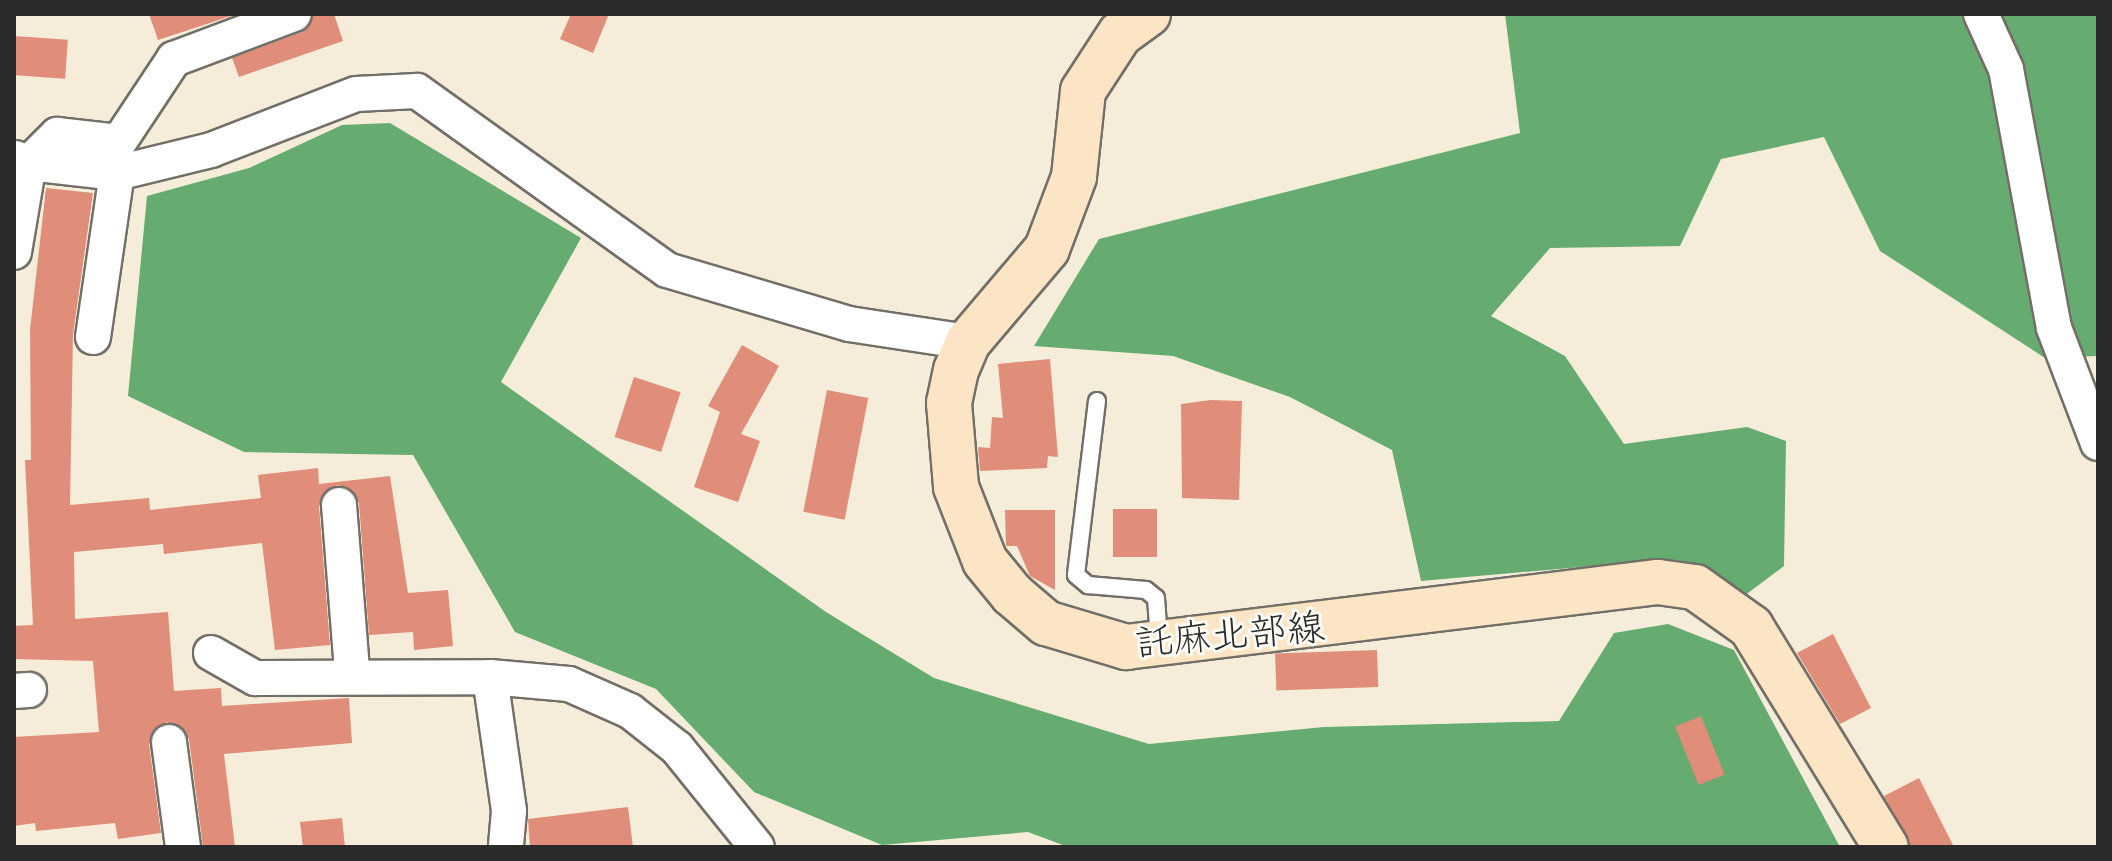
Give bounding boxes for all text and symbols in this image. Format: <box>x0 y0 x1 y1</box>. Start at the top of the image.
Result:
street label: 託麻北部線 <box>1133 604 1327 666</box>

